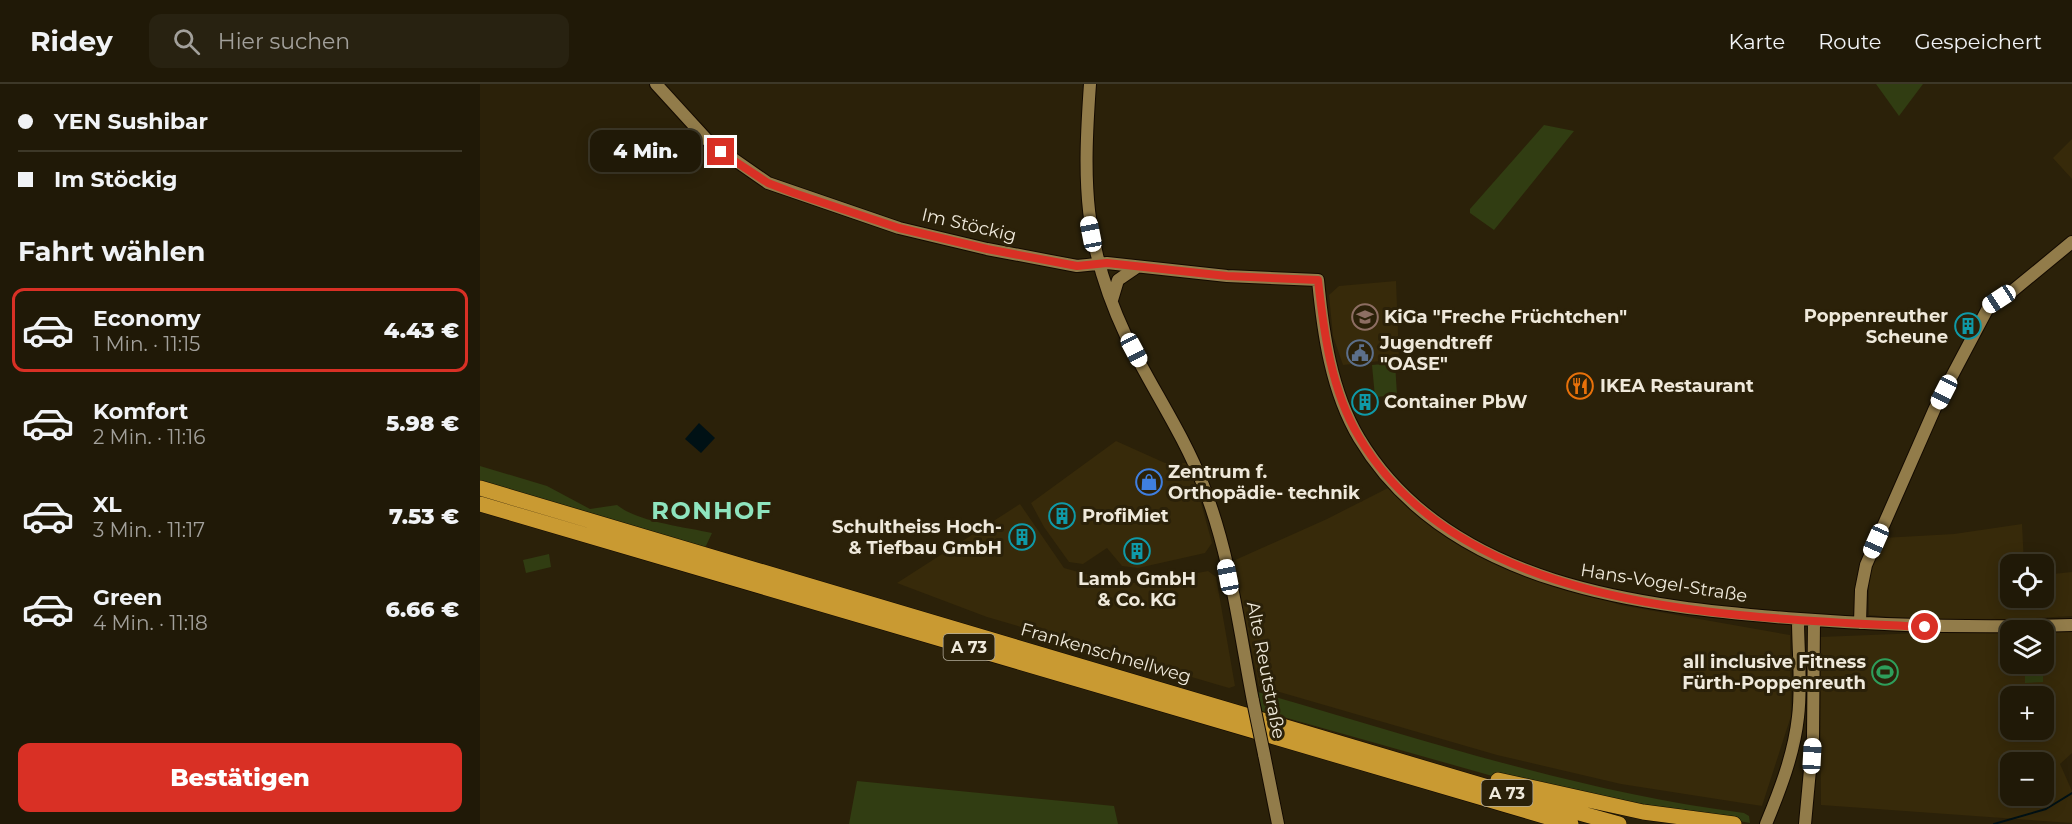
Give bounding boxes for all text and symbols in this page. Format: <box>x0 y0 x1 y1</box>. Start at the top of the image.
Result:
search box <box>149 14 569 68</box>
text: Ridey <box>30 24 113 58</box>
icon: search <box>170 25 203 58</box>
text: Hier suchen <box>218 28 350 55</box>
text: Karte <box>1729 29 1785 54</box>
text: Route <box>1818 29 1881 54</box>
text: Gespeichert <box>1914 29 2042 54</box>
text: YEN Sushibar <box>54 108 208 135</box>
callout: 4 Min. <box>589 131 700 173</box>
route end <box>707 138 734 165</box>
text: 4 Min. <box>613 139 678 163</box>
text: Im Stöckig <box>54 166 178 193</box>
street label: Im Stöckig <box>920 203 1018 247</box>
car <box>1079 215 1103 253</box>
text: Fahrt wählen <box>18 235 205 268</box>
car <box>1979 282 2019 316</box>
school or university icon: KiGa "Freche Früchtchen" <box>1350 302 1380 332</box>
icon: car <box>21 303 75 357</box>
text: Economy <box>93 305 201 332</box>
place label: Poppenreuther Scheune <box>1804 305 1948 348</box>
place label: KiGa "Freche Früchtchen" <box>1384 306 1627 328</box>
building icon: Poppenreuther Scheune <box>1953 311 1983 341</box>
text: 4.43 € <box>384 317 459 344</box>
car <box>1118 330 1150 370</box>
text: 1 Min. · 11:15 <box>93 332 200 356</box>
place label: Jugendtreff "OASE" <box>1379 332 1493 375</box>
public building icon: Jugendtreff "OASE" <box>1345 338 1375 368</box>
restaurant icon: IKEA Restaurant <box>1565 371 1595 401</box>
car <box>1928 372 1960 412</box>
place label: IKEA Restaurant <box>1600 375 1754 397</box>
building icon: Container PbW <box>1350 387 1380 417</box>
place label: Container PbW <box>1384 391 1528 413</box>
icon: car <box>21 396 75 450</box>
text: Komfort <box>93 398 188 425</box>
text: 5.98 € <box>386 410 459 437</box>
text: 2 Min. · 11:16 <box>93 425 205 449</box>
place label: Zentrum f. Orthopädie- technik <box>1168 461 1360 504</box>
shop icon: Zentrum f. Orthopädie- technik <box>1134 467 1164 497</box>
icon: car <box>21 489 75 543</box>
text: XL <box>93 491 122 518</box>
district label: RONHOF <box>651 496 773 525</box>
building icon: ProfiMiet <box>1047 501 1077 531</box>
text: 7.53 € <box>389 503 459 530</box>
place label: ProfiMiet <box>1082 505 1169 527</box>
place label: Schultheiss Hoch- & Tiefbau GmbH <box>832 516 1002 559</box>
text: 3 Min. · 11:17 <box>93 518 205 542</box>
car <box>1860 521 1892 561</box>
building icon: Schultheiss Hoch- & Tiefbau GmbH <box>1007 522 1037 552</box>
building icon: Lamb GmbH & Co. KG <box>1122 536 1152 566</box>
map controls <box>2000 554 2054 806</box>
button: locate <box>2000 554 2054 608</box>
car <box>1216 558 1240 596</box>
street label: Hans-Vogel-Straße <box>1579 559 1749 607</box>
place label: Lamb GmbH & Co. KG <box>1078 568 1196 611</box>
icon: car <box>21 582 75 636</box>
text: Green <box>93 584 162 611</box>
text: 6.66 € <box>386 596 459 623</box>
street label: Alte Reutstraße <box>1242 599 1290 741</box>
text: 4 Min. · 11:18 <box>93 611 208 635</box>
route start <box>1911 613 1938 640</box>
street label: Frankenschnellweg <box>1018 618 1194 688</box>
button: layers <box>2000 620 2054 674</box>
road number: A 73 <box>944 634 994 660</box>
place label: all inclusive Fitness Fürth-Poppenreuth <box>1682 651 1866 694</box>
sports icon: all inclusive Fitness Fürth-Poppenreuth <box>1870 657 1900 687</box>
button: + <box>2000 686 2054 740</box>
car <box>1802 738 1822 774</box>
button: Bestätigen <box>18 743 462 812</box>
button: − <box>2000 752 2054 806</box>
road number: A 73 <box>1482 780 1532 806</box>

